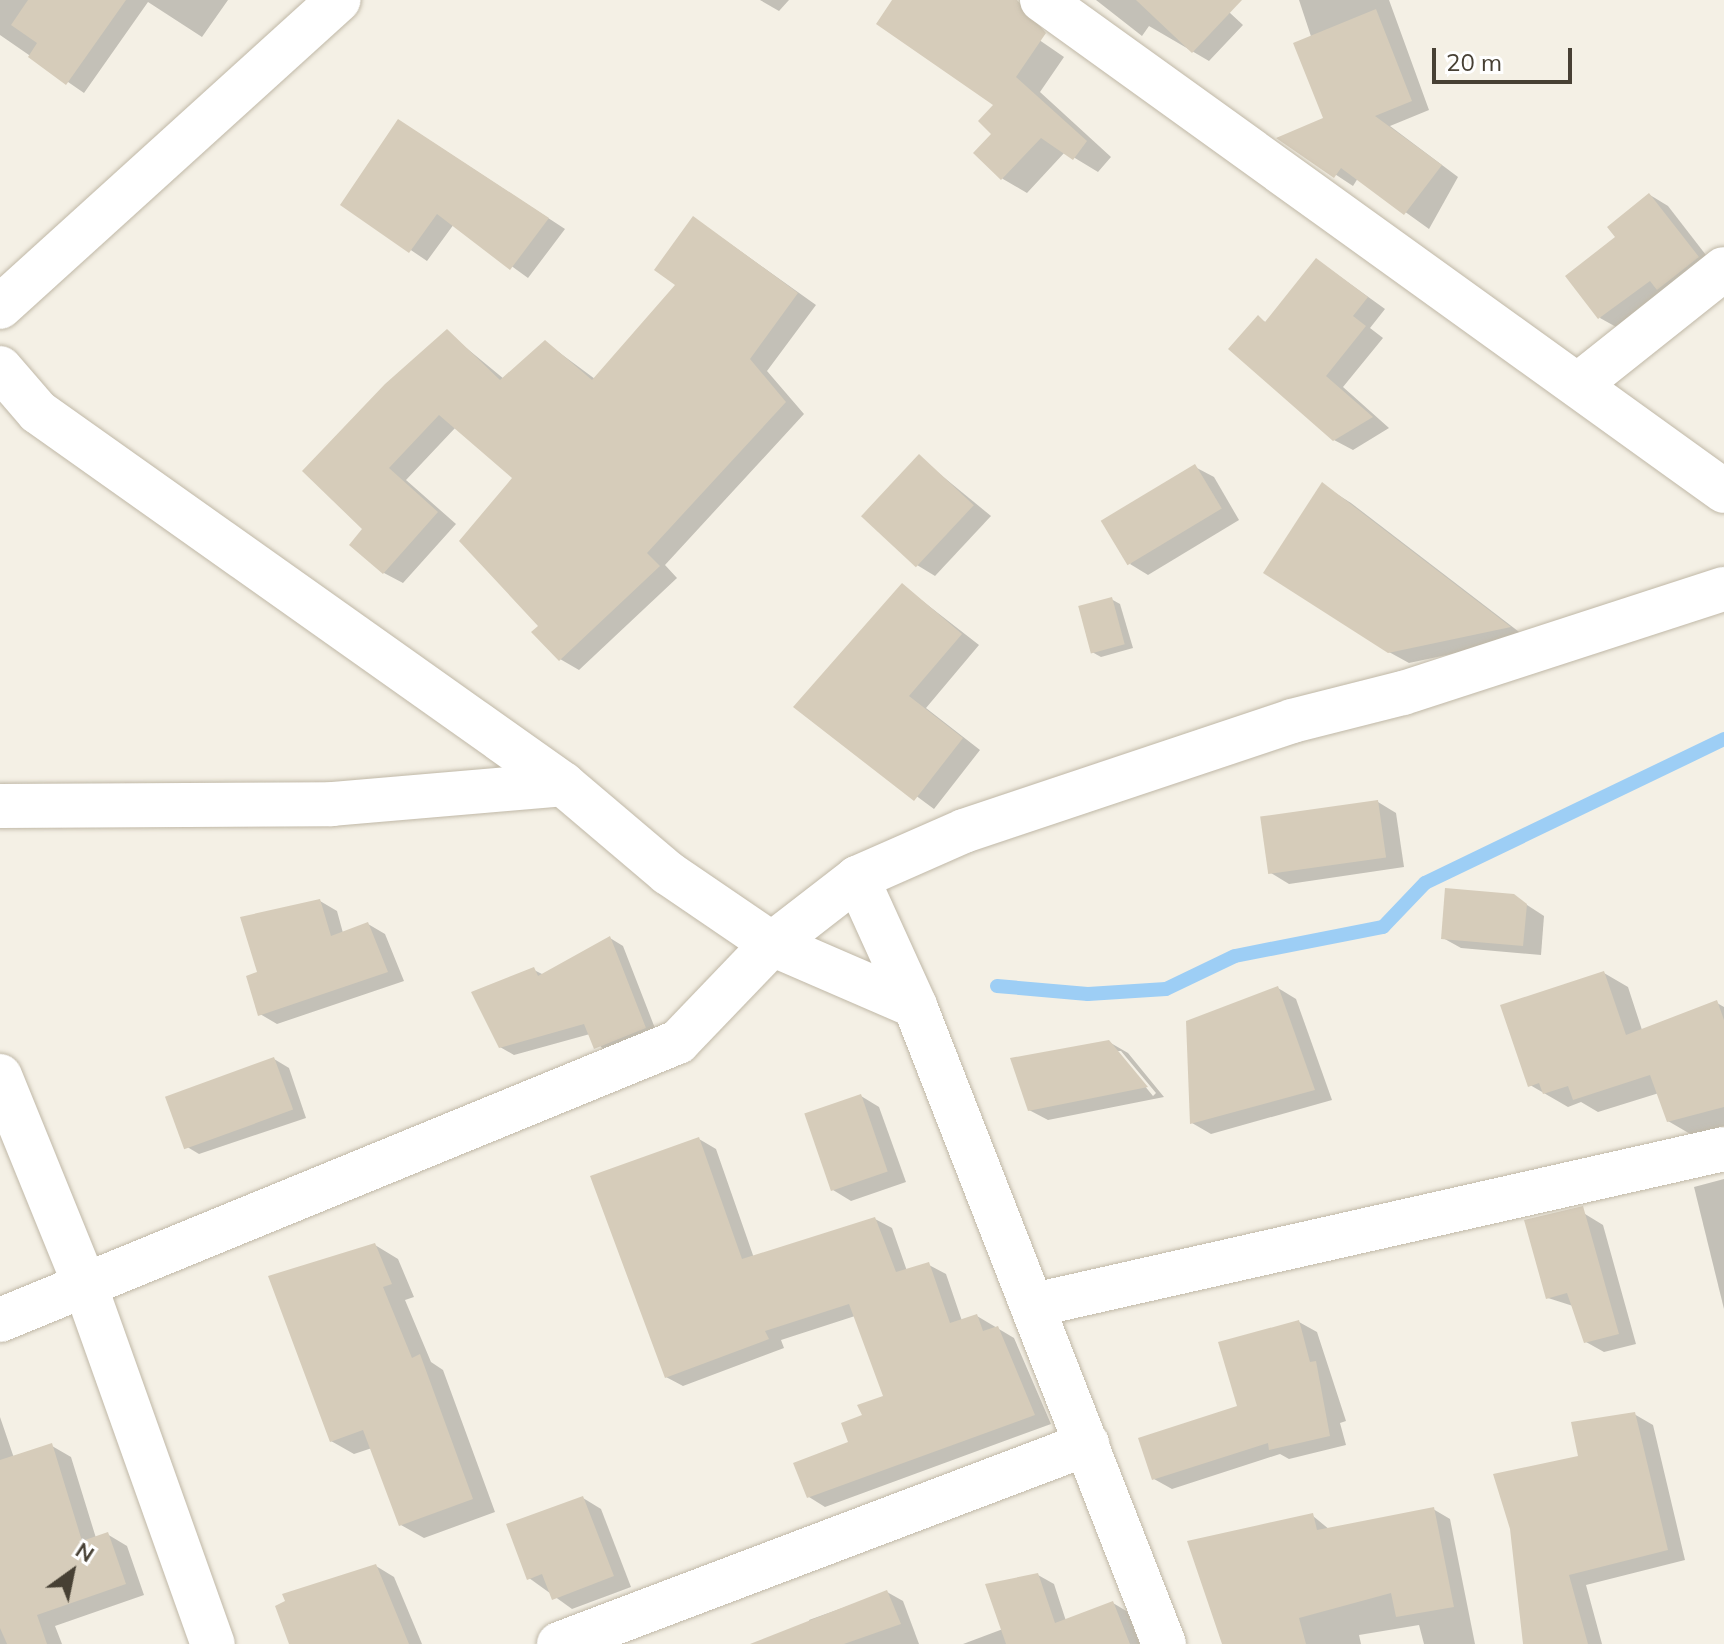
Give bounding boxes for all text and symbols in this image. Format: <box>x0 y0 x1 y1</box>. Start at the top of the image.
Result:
scale bar <box>1436 32 1576 82</box>
text: 20 m <box>1446 47 1502 77</box>
north arrow <box>32 1532 112 1612</box>
text: N <box>70 1536 100 1568</box>

